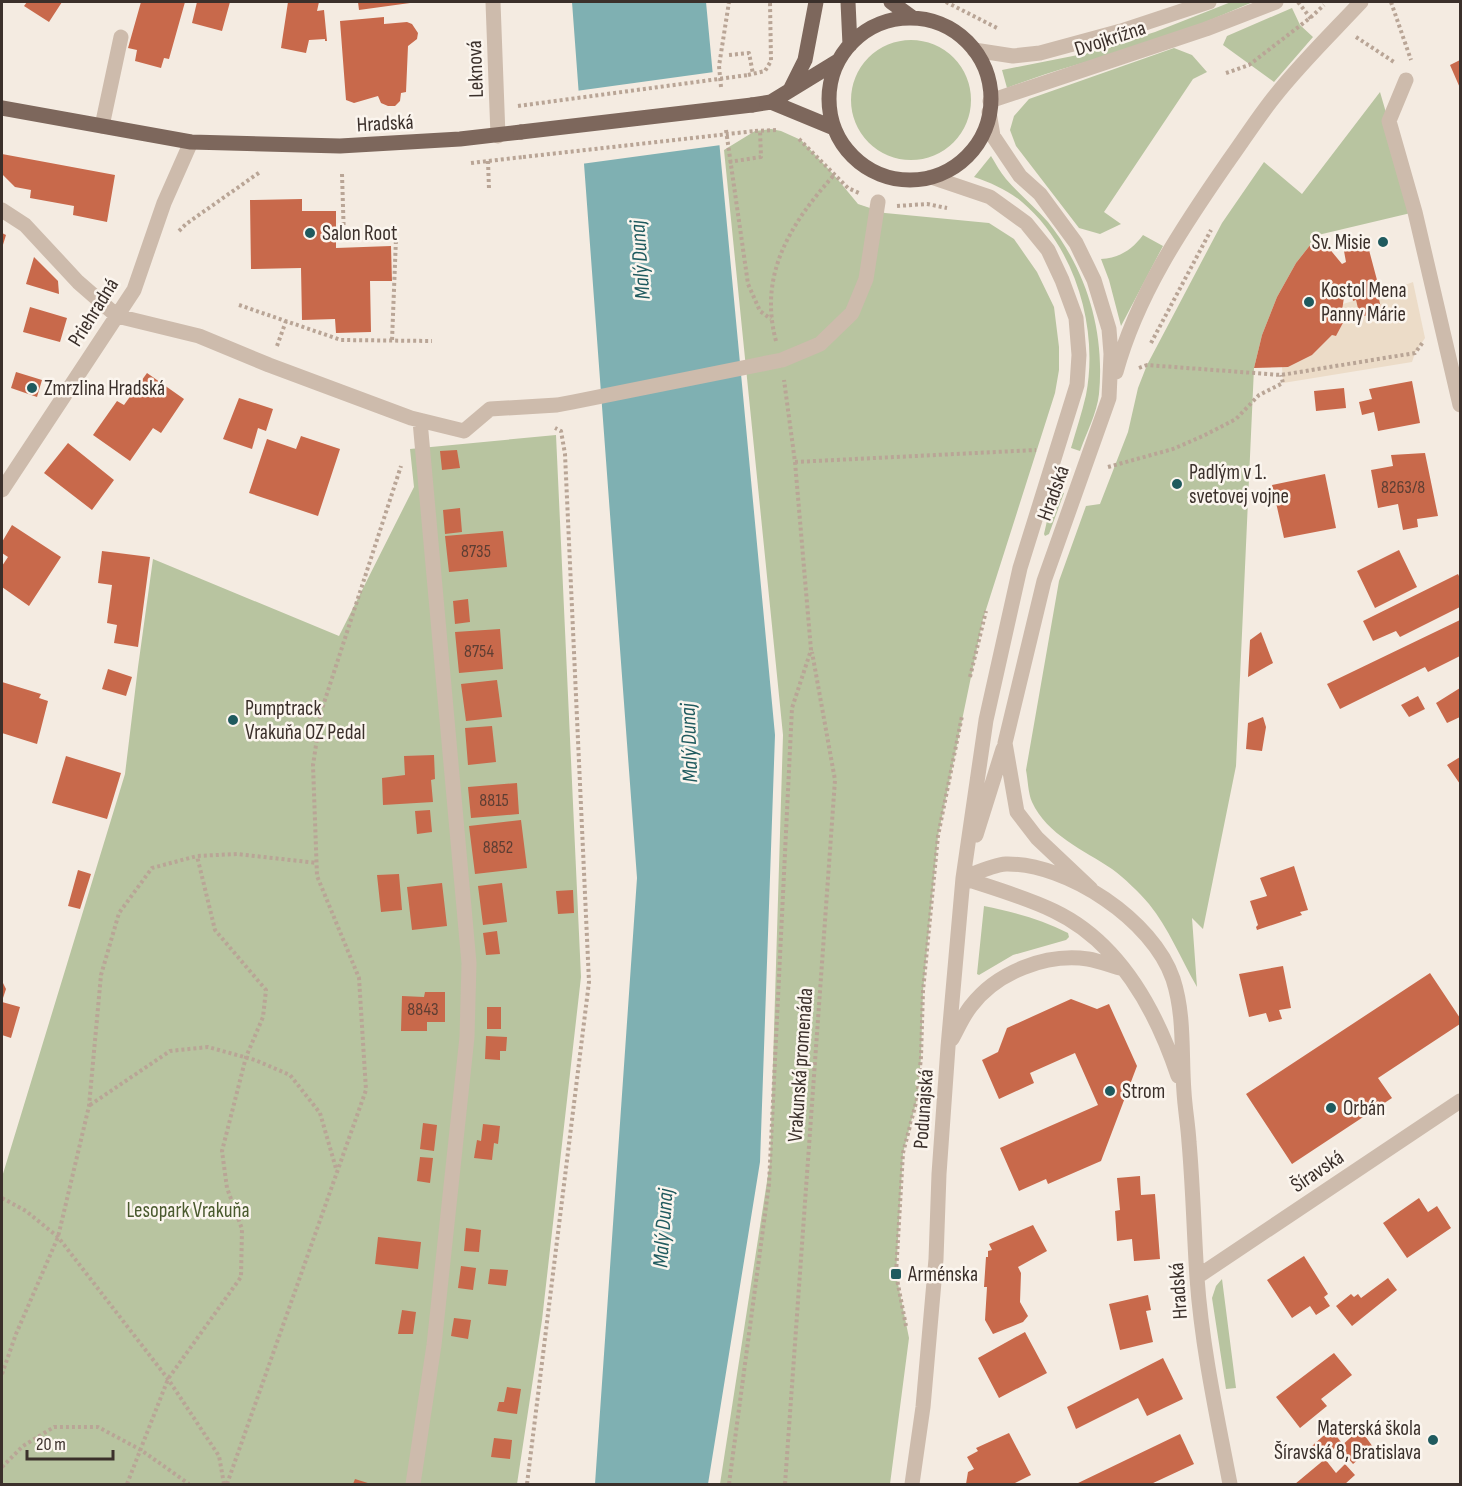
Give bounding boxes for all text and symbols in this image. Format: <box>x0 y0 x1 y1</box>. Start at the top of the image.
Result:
street label: Dvojkrížna <box>1071 15 1149 62</box>
street label: Leknová <box>462 40 489 98</box>
street label: Hradská <box>356 110 414 137</box>
water label: Malý Dunaj <box>624 218 657 300</box>
place label: Salon Root <box>322 221 397 246</box>
marker: Salon Root <box>303 226 317 240</box>
place label: Sv. Misie <box>1312 230 1371 255</box>
marker: Sv. Misie <box>1376 235 1390 249</box>
street label: Priehradná <box>63 273 124 351</box>
place label: Kostol Mena Panny Márie <box>1321 278 1407 327</box>
marker: Kostol Mena Panny Márie <box>1302 295 1316 309</box>
place label: Zmrzlina Hradská <box>44 376 165 401</box>
marker: Zmrzlina Hradská <box>25 381 39 395</box>
place label: Padlým v 1. svetovej vojne <box>1189 460 1289 509</box>
street label: Hradská <box>1032 462 1075 524</box>
marker: Padlým v 1. svetovej vojne <box>1170 477 1184 491</box>
house number: 8263/8 <box>1381 477 1425 498</box>
house number: 8735 <box>461 541 491 562</box>
house number: 8754 <box>464 641 494 662</box>
place label: Pumptrack Vrakuňa OZ Pedal <box>245 696 365 745</box>
water label: Malý Dunaj <box>675 702 704 783</box>
marker: Pumptrack Vrakuňa OZ Pedal <box>226 713 240 727</box>
house number: 8815 <box>479 790 509 811</box>
house number: 8852 <box>483 837 513 858</box>
street label: Vrakunská promenáda <box>783 987 818 1143</box>
house number: 8843 <box>407 999 439 1020</box>
street label: Podunajská <box>908 1068 939 1150</box>
place label: Strom <box>1122 1079 1165 1104</box>
marker: Strom <box>1103 1084 1117 1098</box>
place label: Orbán <box>1343 1096 1385 1121</box>
marker: Orbán <box>1324 1101 1338 1115</box>
street label: Šíravská <box>1286 1145 1348 1198</box>
water label: Malý Dunaj <box>647 1187 680 1268</box>
park label: Lesopark Vrakuňa <box>126 1198 250 1223</box>
place label: Arménska <box>907 1262 978 1287</box>
street label: Hradská <box>1164 1262 1193 1320</box>
marker: Arménska <box>889 1267 903 1281</box>
place label: Materská škola Šíravská 8, Bratislava <box>1274 1416 1421 1465</box>
scale bar <box>27 1423 112 1461</box>
marker: Materská škola Šíravská 8, Bratislava <box>1426 1433 1440 1447</box>
text: 20 m <box>36 1434 66 1455</box>

